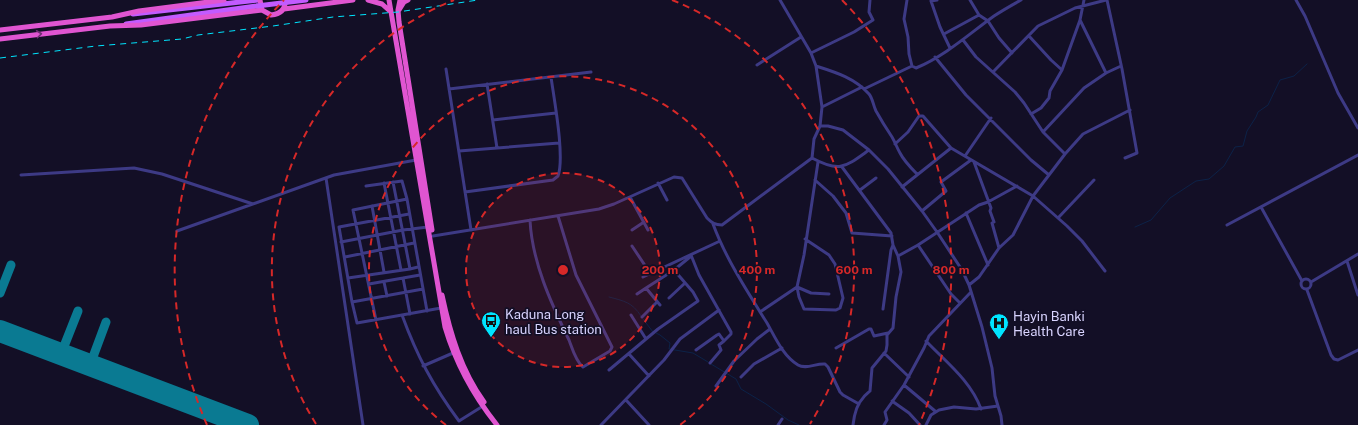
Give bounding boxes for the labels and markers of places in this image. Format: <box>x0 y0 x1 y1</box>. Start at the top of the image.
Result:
centre of rings <box>556 263 570 277</box>
place label: Kaduna Long haul Bus station <box>505 307 602 337</box>
place label: Hayin Banki Health Care <box>1013 309 1085 339</box>
bus stop icon: Kaduna Long haul Bus station <box>480 310 502 338</box>
hospital icon: Hayin Banki Health Care <box>988 312 1010 340</box>

